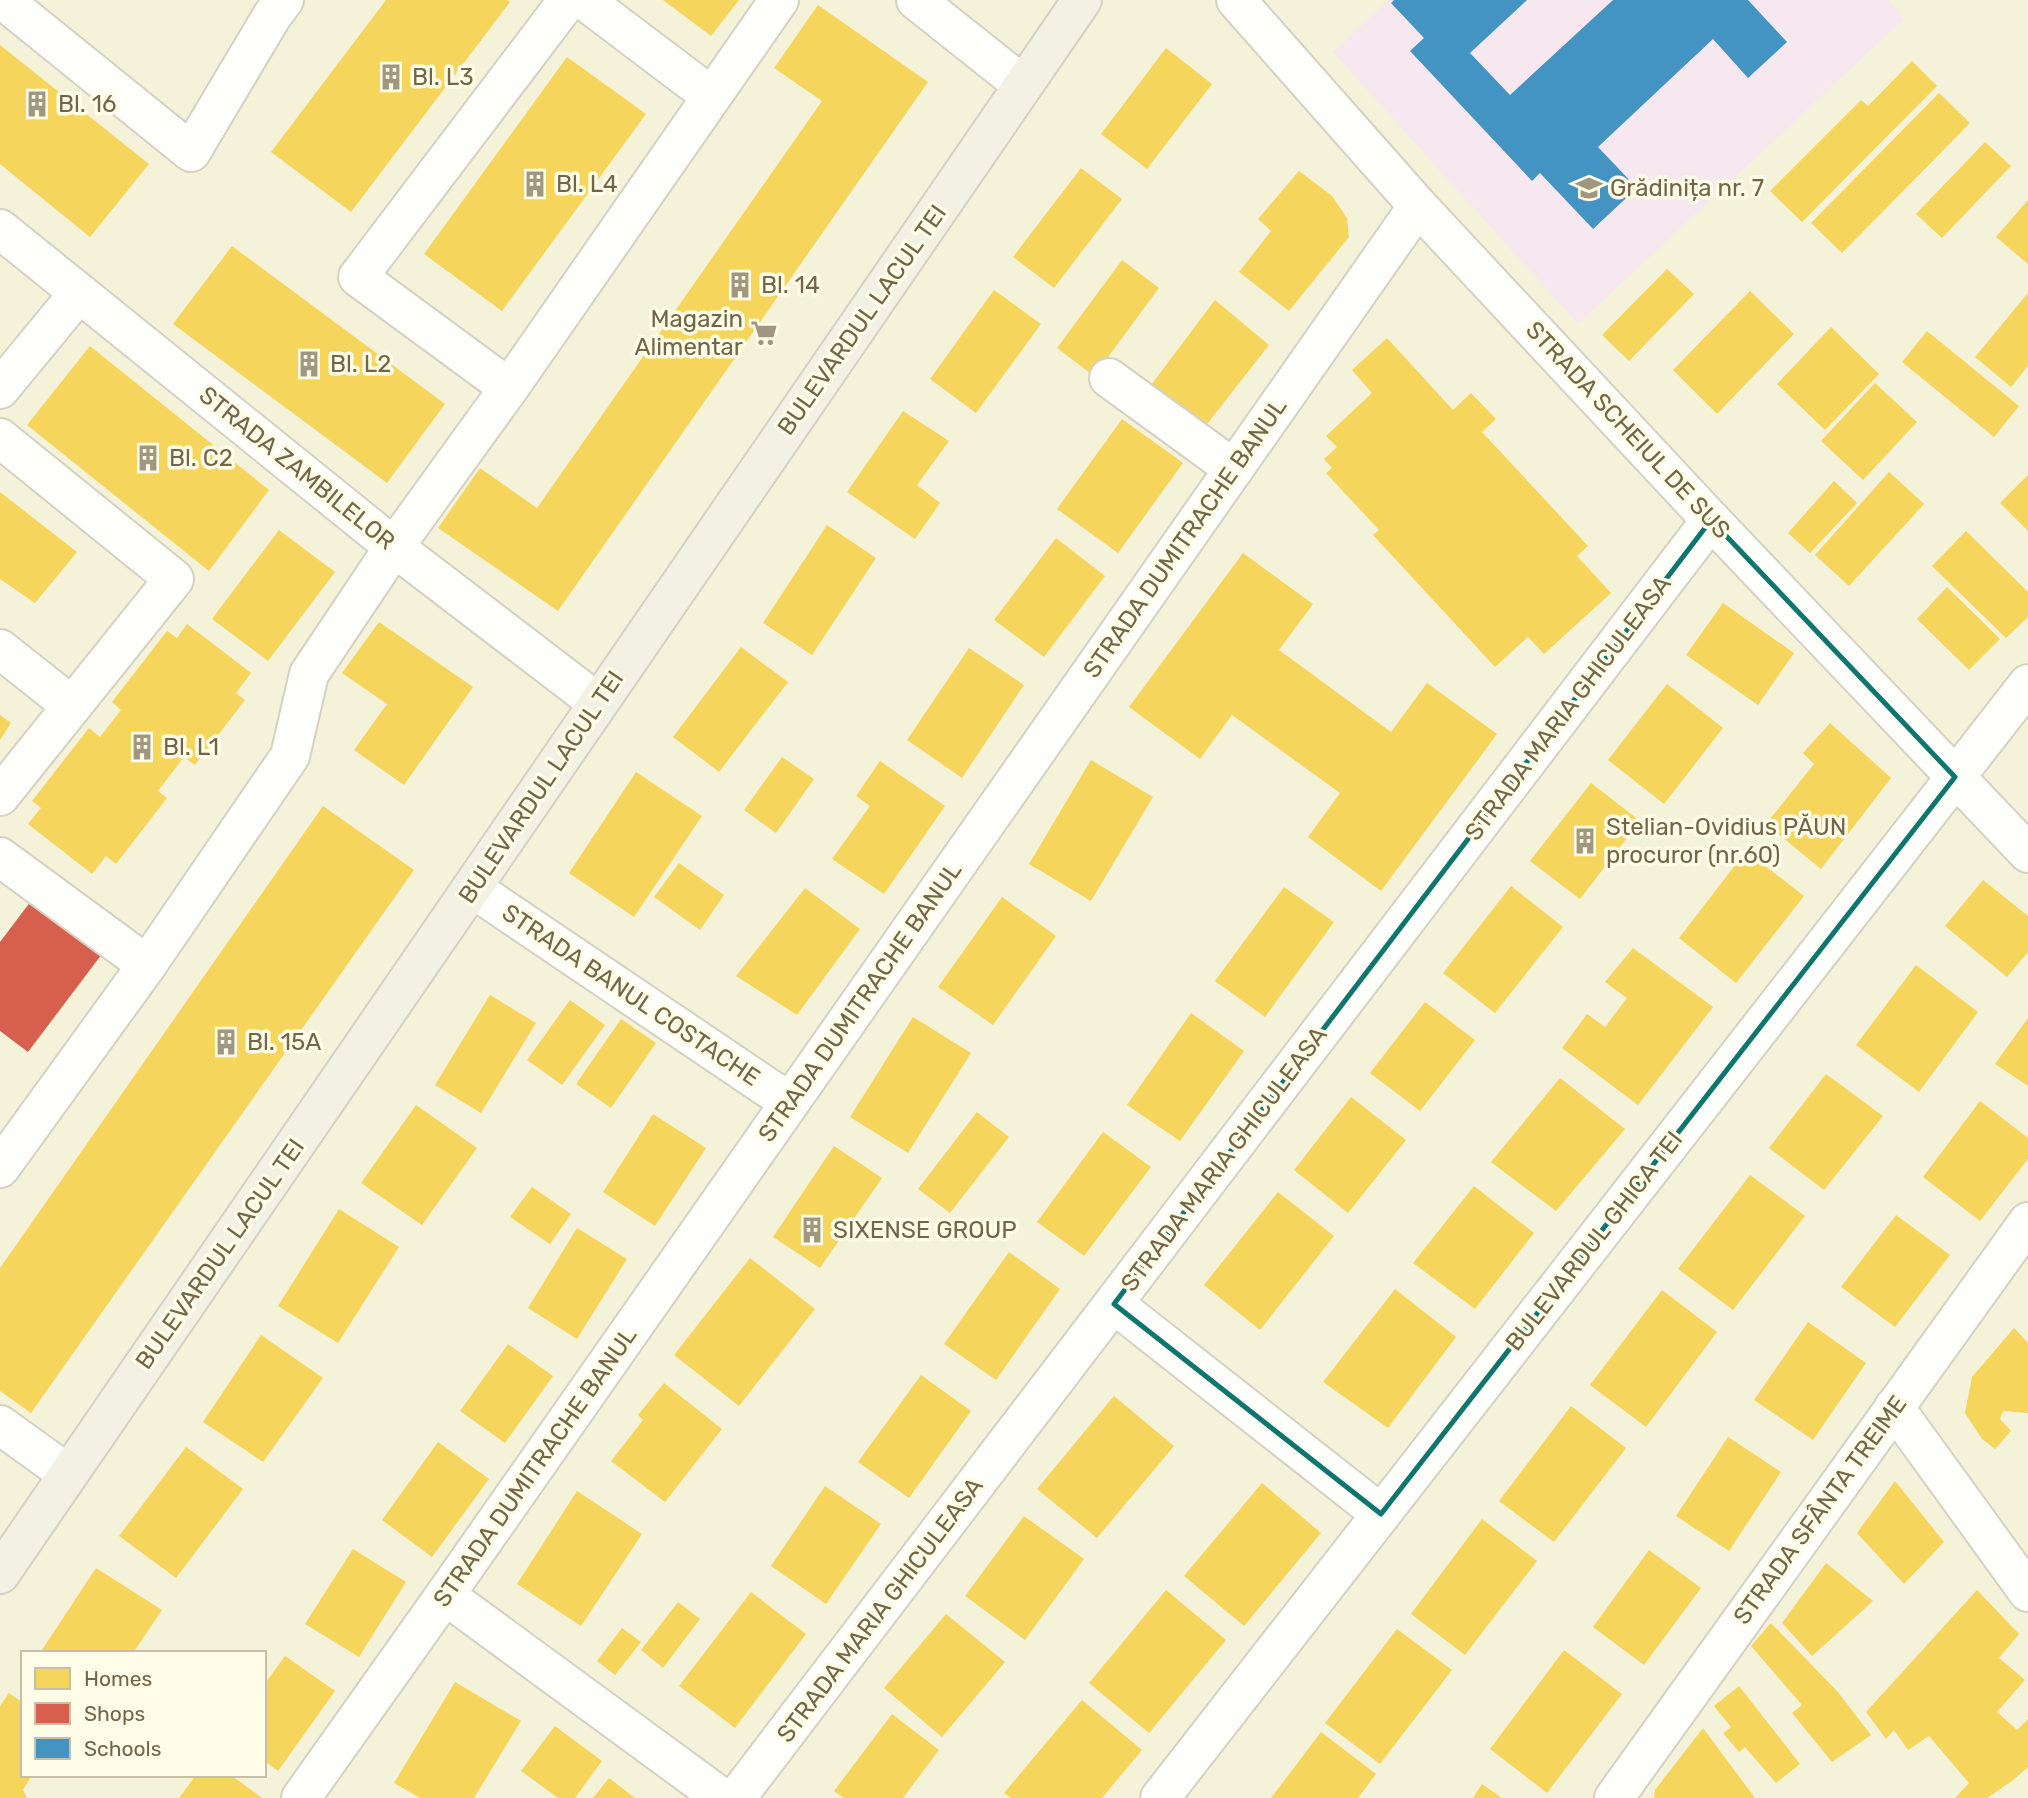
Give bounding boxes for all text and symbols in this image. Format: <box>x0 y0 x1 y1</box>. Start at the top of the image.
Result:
building icon: Bl. L3 <box>376 62 406 92</box>
place label: Bl. L3 <box>412 63 474 91</box>
building icon: Bl. 16 <box>22 89 52 119</box>
place label: Bl. 16 <box>58 90 117 118</box>
building icon: Bl. L4 <box>520 169 550 199</box>
place label: Bl. L4 <box>556 170 618 198</box>
school or university icon: Grădinița nr. 7 <box>1574 173 1604 203</box>
place label: Grădinița nr. 7 <box>1610 174 1764 202</box>
street label: BULEVARDUL LACUL TEI <box>772 200 952 440</box>
building icon: Bl. 14 <box>725 270 755 300</box>
place label: Bl. 14 <box>761 271 820 299</box>
place label: Magazin Alimentar <box>634 305 743 361</box>
street label: STRADA SCHEIUL DE SUS <box>1520 316 1736 544</box>
supermarket icon: Magazin Alimentar <box>749 318 779 348</box>
building icon: Bl. L2 <box>294 349 324 379</box>
place label: Bl. L2 <box>330 350 391 378</box>
street label: STRADA ZAMBILELOR <box>194 381 400 555</box>
street label: STRADA DUMITRACHE BANUL <box>1078 392 1293 683</box>
building icon: Bl. C2 <box>133 443 163 473</box>
place label: Bl. C2 <box>169 444 233 472</box>
street label: STRADA MARIA GHICULEASA <box>1459 570 1677 846</box>
street label: BULEVARDUL LACUL TEI <box>453 665 629 909</box>
building icon: Bl. L1 <box>127 732 157 762</box>
place label: Bl. L1 <box>163 733 219 761</box>
place label: Stelian-Ovidius PĂUN procuror (nr.60) <box>1606 813 1847 869</box>
building icon: Stelian-Ovidius PĂUN procuror (nr.60) <box>1570 826 1600 856</box>
street label: STRADA DUMITRACHE BANUL <box>753 856 968 1147</box>
street label: STRADA BANUL COSTACHE <box>497 898 765 1092</box>
street label: STRADA MARIA GHICULEASA <box>1115 1021 1333 1297</box>
building icon: Bl. 15A <box>211 1027 241 1057</box>
place label: Bl. 15A <box>247 1028 321 1056</box>
street label: BULEVARDUL GHICA TEI <box>1500 1126 1688 1356</box>
street label: BULEVARDUL LACUL TEI <box>130 1134 310 1374</box>
building icon: SIXENSE GROUP <box>797 1215 827 1245</box>
place label: SIXENSE GROUP <box>833 1216 1017 1244</box>
street label: STRADA DUMITRACHE BANUL <box>428 1321 643 1612</box>
street label: STRADA SFÂNTA TREIME <box>1728 1390 1912 1630</box>
street label: STRADA MARIA GHICULEASA <box>771 1472 989 1748</box>
legend <box>21 1651 266 1777</box>
text: Homes <box>84 1666 152 1691</box>
text: Shops <box>84 1701 145 1726</box>
text: Schools <box>84 1736 161 1761</box>

